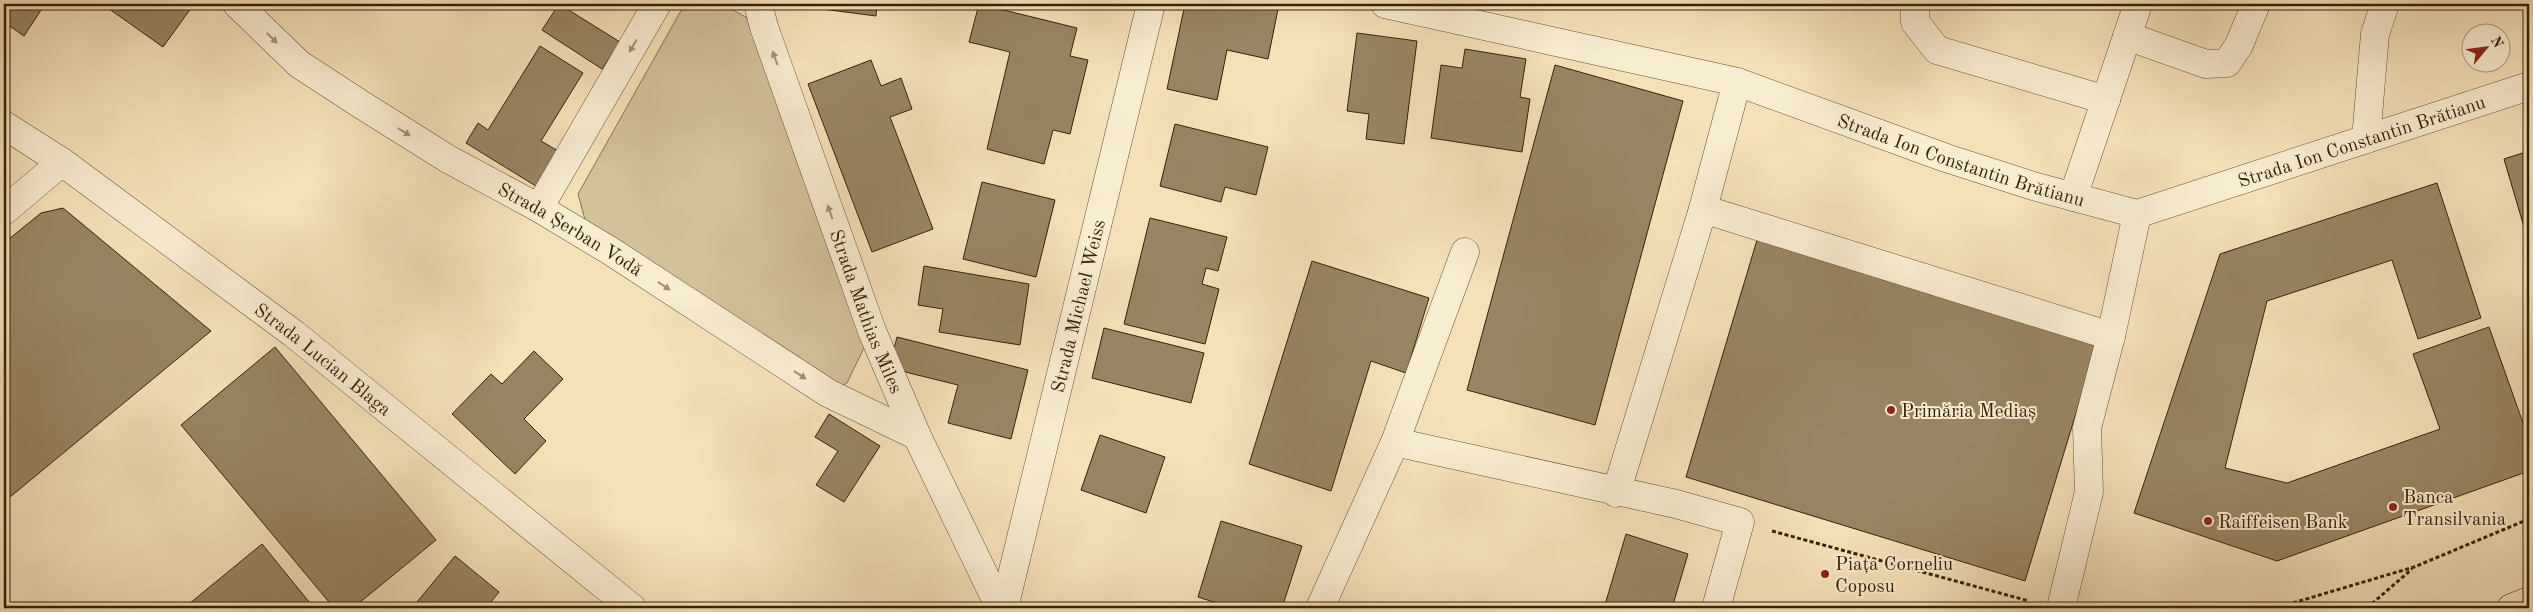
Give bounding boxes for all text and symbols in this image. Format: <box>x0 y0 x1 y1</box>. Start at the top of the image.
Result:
north arrow <box>2460 22 2510 72</box>
one-way arrow <box>266 32 278 44</box>
text: N <box>2488 34 2505 51</box>
one-way arrow <box>628 39 637 53</box>
one-way arrow <box>771 51 778 66</box>
street label: Strada Ion Constantin Brătianu <box>2236 94 2488 192</box>
street label: Strada Ion Constantin Brătianu <box>1834 112 2086 211</box>
one-way arrow <box>398 127 411 136</box>
street label: Strada Șerban Vodă <box>494 181 646 281</box>
one-way arrow <box>826 204 833 219</box>
street label: Strada Michael Weiss <box>1050 218 1110 395</box>
street label: Strada Mathias Miles <box>825 228 905 397</box>
one-way arrow <box>658 281 671 291</box>
street label: Strada Lucian Blaga <box>250 301 394 421</box>
one-way arrow <box>793 370 807 380</box>
place label: Primăria Mediaș <box>1901 403 2036 422</box>
marker: Primăria Mediaș <box>1885 404 1897 416</box>
place label: Banca Transilvania <box>2403 489 2507 530</box>
marker: Banca Transilvania <box>2387 501 2399 513</box>
place label: Raiffeisen Bank <box>2218 514 2348 533</box>
marker: Raiffeisen Bank <box>2202 515 2214 527</box>
place label: Piața Corneliu Coposu <box>1835 556 1953 597</box>
marker: Piața Corneliu Coposu <box>1819 568 1831 580</box>

